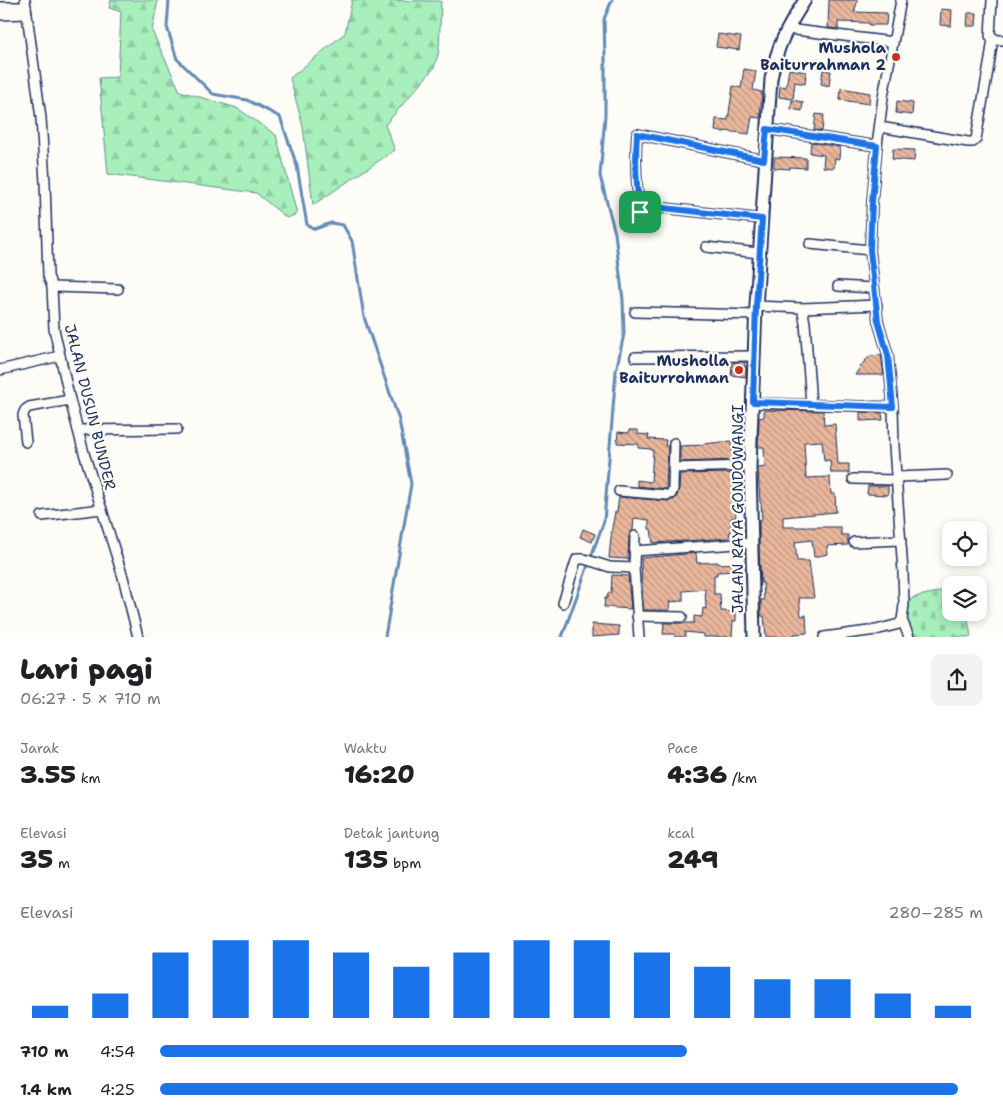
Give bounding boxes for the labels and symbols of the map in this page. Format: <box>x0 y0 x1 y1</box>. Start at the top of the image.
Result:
place label: Mushola Baiturrahman 2 <box>760 38 887 75</box>
marker: Mushola Baiturrahman 2 <box>890 51 902 63</box>
pin <box>619 191 661 233</box>
street label: JALAN DUSUN BUNDER <box>60 322 120 492</box>
place label: Musholla Baiturrohman <box>619 351 730 388</box>
marker: Musholla Baiturrohman <box>733 364 745 376</box>
street label: JALAN RAYA GONDOWANGI <box>728 404 748 614</box>

